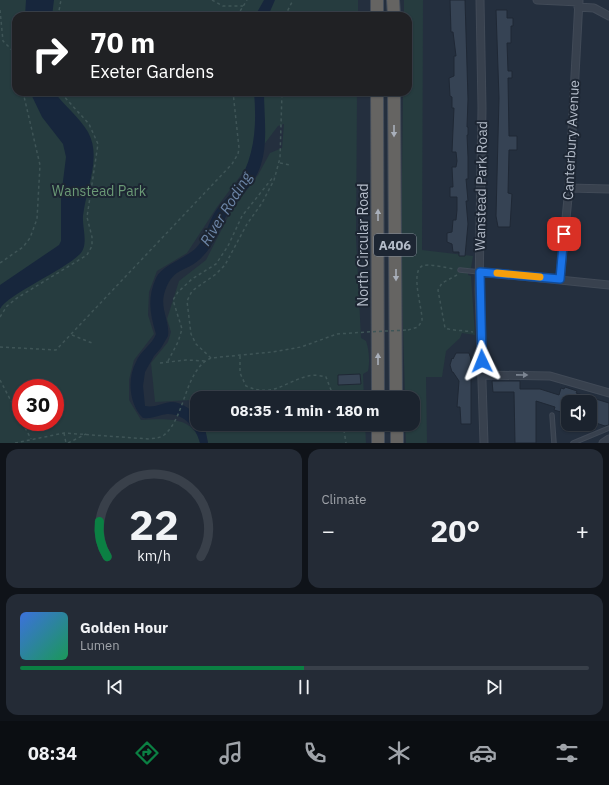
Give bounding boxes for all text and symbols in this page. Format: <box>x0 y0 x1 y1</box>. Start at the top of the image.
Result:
text: 70 m <box>90 24 155 61</box>
icon: right <box>24 28 76 80</box>
text: Exeter Gardens <box>90 60 214 83</box>
street label: Canterbury Avenue <box>559 79 583 200</box>
street label: Wanstead Park Road <box>471 121 491 251</box>
one-way arrow <box>391 125 397 138</box>
water label: River Roding <box>195 167 256 249</box>
park label: Wanstead Park <box>52 182 147 200</box>
street label: North Circular Road <box>354 183 372 307</box>
one-way arrow <box>375 208 381 221</box>
pin <box>547 217 581 251</box>
icon: arrive <box>553 223 575 245</box>
road number: A406 <box>374 234 416 256</box>
one-way arrow <box>392 269 399 281</box>
position arrow <box>461 340 503 382</box>
one-way arrow <box>375 352 381 365</box>
one-way arrow <box>516 372 528 379</box>
speed limit sign: 30 <box>12 379 64 431</box>
map controls <box>561 395 597 431</box>
button: sound <box>561 395 597 431</box>
text: 08:35 · 1 min · 180 m <box>231 401 379 420</box>
text: Climate <box>322 491 366 508</box>
text: 22 <box>129 496 179 550</box>
text: 20° <box>430 511 480 550</box>
text: − <box>322 516 335 545</box>
text: + <box>576 516 589 545</box>
text: km/h <box>137 545 171 564</box>
text: Golden Hour <box>80 618 168 637</box>
text: Lumen <box>80 637 120 654</box>
icon: previous <box>104 676 126 698</box>
icon: pause <box>293 676 315 698</box>
icon: next <box>483 676 505 698</box>
icon: directions <box>133 739 161 767</box>
icon: music <box>217 739 245 767</box>
icon: phone <box>301 739 329 767</box>
icon: climate <box>385 739 413 767</box>
icon: car <box>469 739 497 767</box>
icon: filters <box>553 739 581 767</box>
text: 08:34 <box>28 742 77 765</box>

